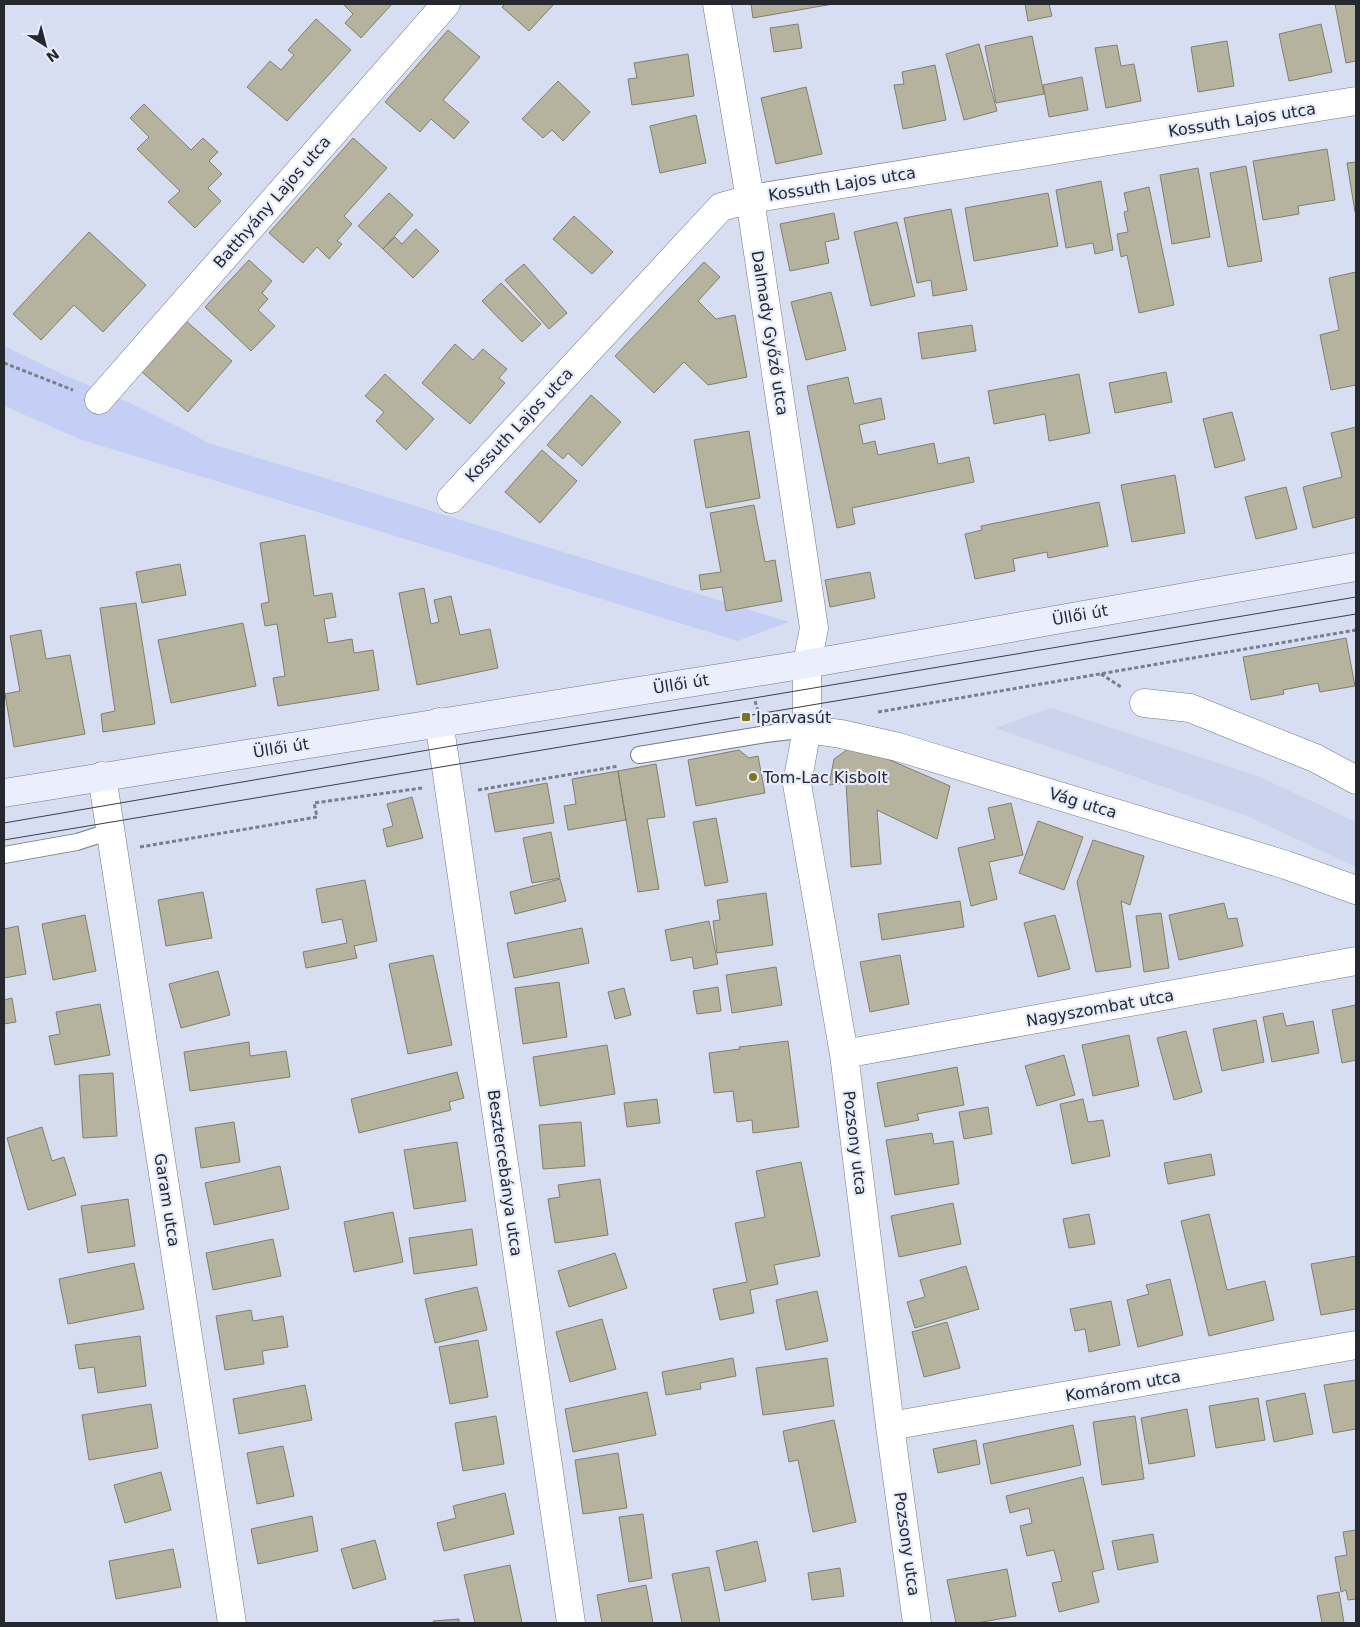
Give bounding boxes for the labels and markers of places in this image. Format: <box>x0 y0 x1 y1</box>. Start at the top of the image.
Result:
place label: Iparvasút <box>756 708 831 727</box>
marker: Iparvasút <box>740 711 752 723</box>
place label: Tom-Lac Kisbolt <box>762 768 888 787</box>
marker: Tom-Lac Kisbolt <box>747 771 759 783</box>

